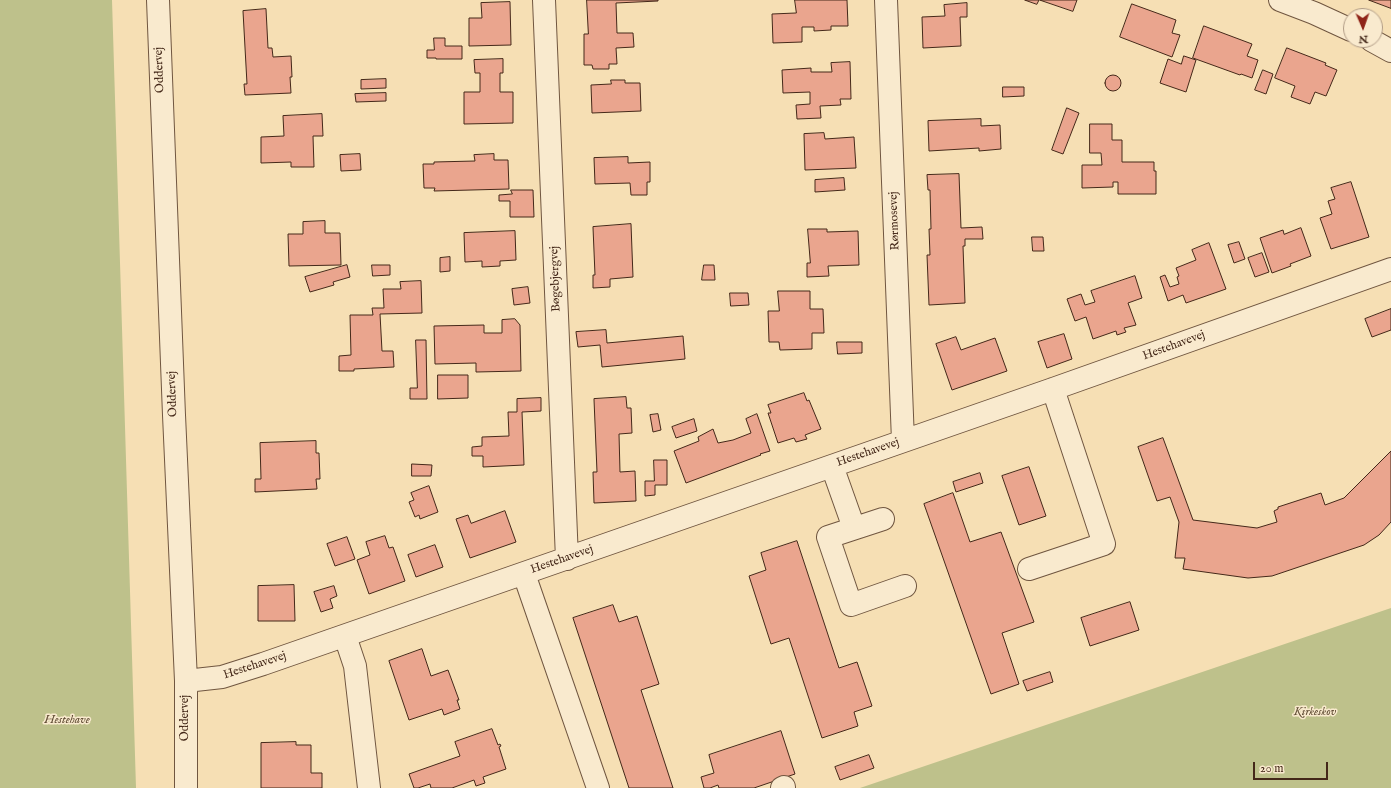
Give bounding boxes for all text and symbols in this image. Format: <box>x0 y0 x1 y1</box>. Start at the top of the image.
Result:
north arrow <box>1343 8 1383 48</box>
text: N <box>1358 32 1368 46</box>
street label: Oddervej <box>152 47 168 93</box>
street label: Rørmosevej <box>887 191 903 251</box>
street label: Bøgebjergvej <box>548 246 564 312</box>
street label: Hestehavevej <box>1141 328 1207 364</box>
street label: Oddervej <box>165 371 181 417</box>
street label: Hestehavevej <box>835 436 901 470</box>
street label: Hestehavevej <box>529 543 595 577</box>
street label: Hestehavevej <box>222 649 288 683</box>
street label: Oddervej <box>179 695 193 741</box>
park label: Kirkeskov <box>1294 706 1336 720</box>
park label: Hestehave <box>44 714 90 728</box>
scale bar <box>1255 754 1330 780</box>
text: 20 m <box>1260 761 1283 776</box>

